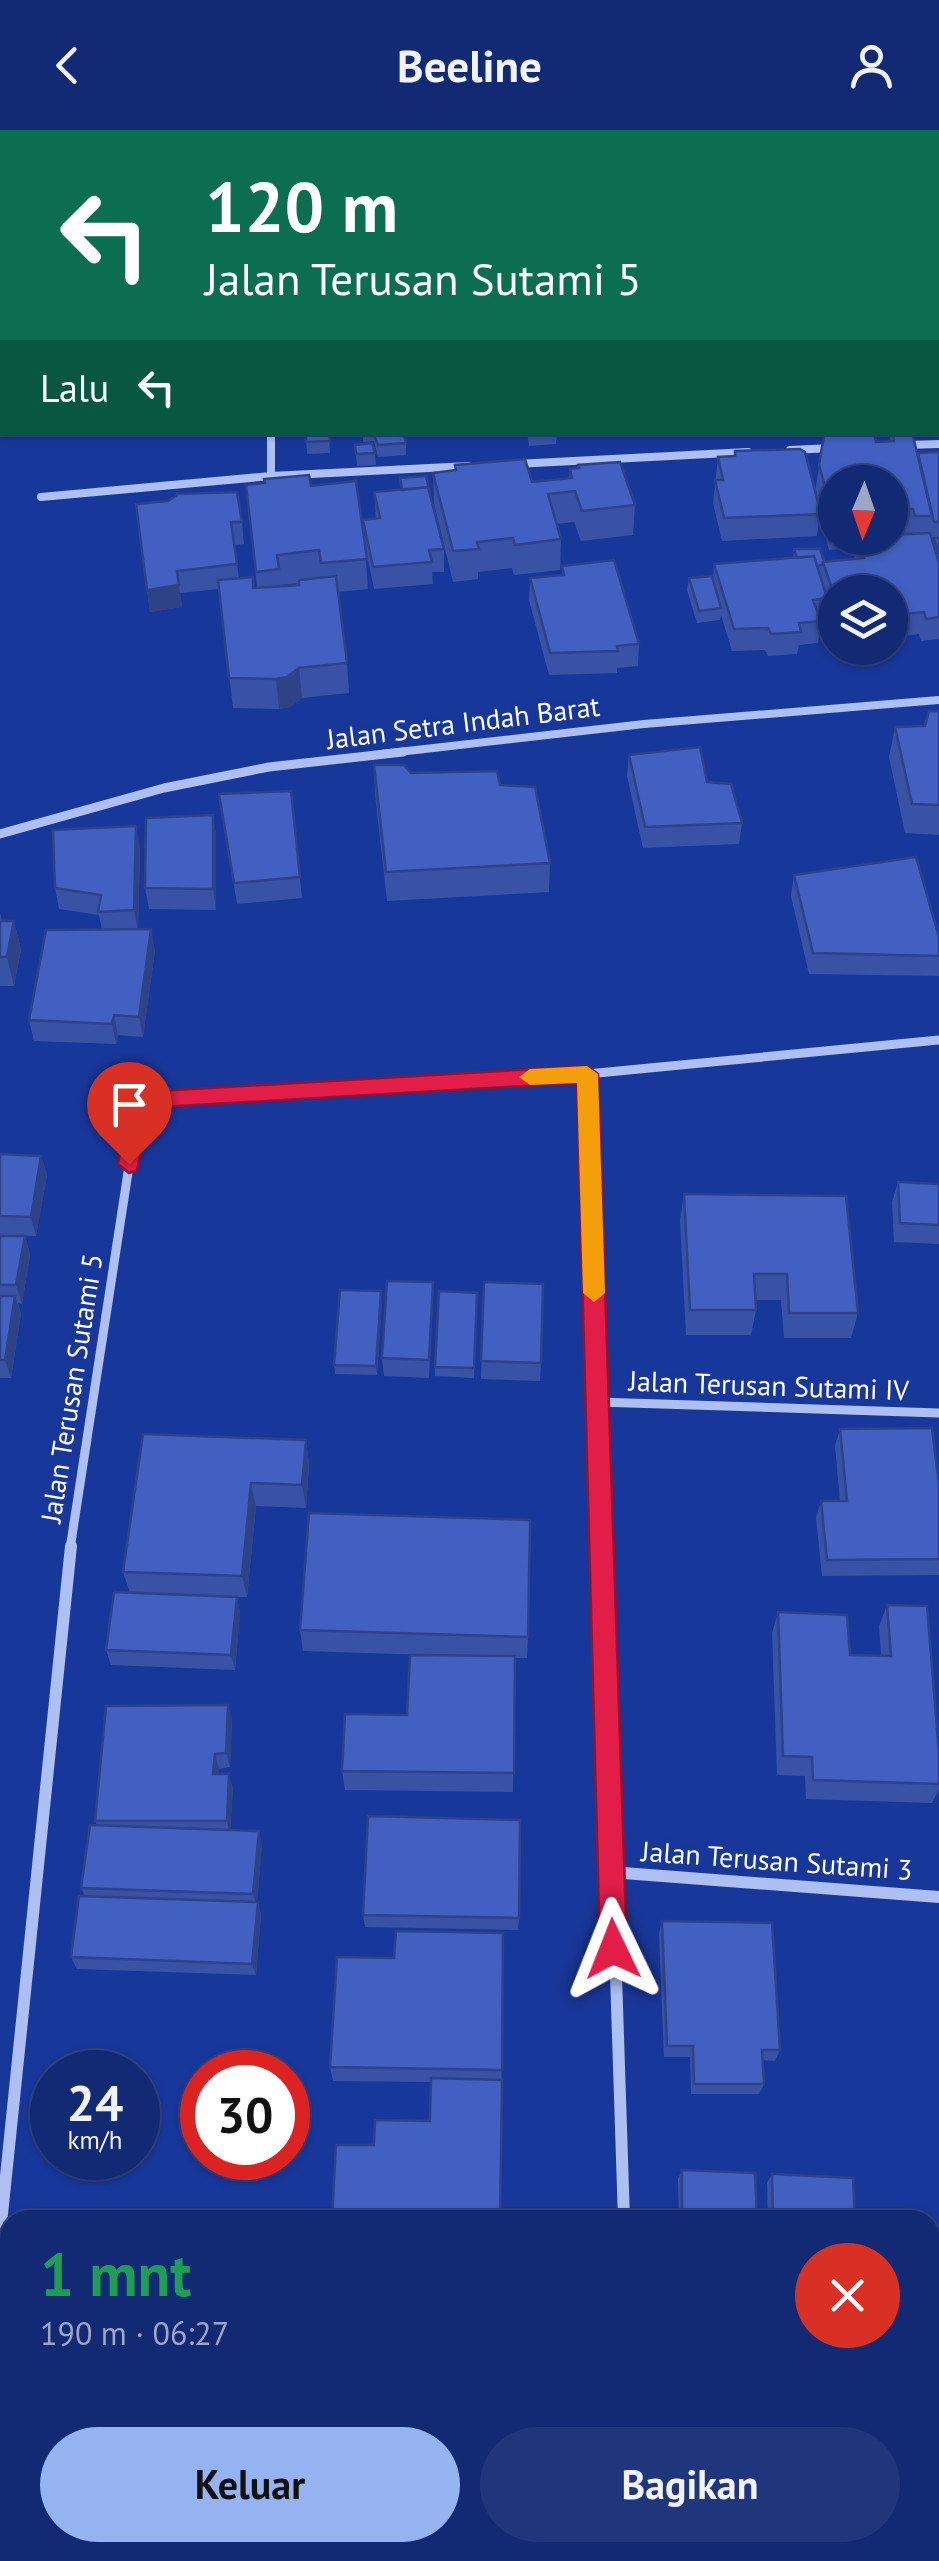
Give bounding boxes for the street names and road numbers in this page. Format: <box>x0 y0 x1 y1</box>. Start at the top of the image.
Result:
street label: Jalan Setra Indah Barat <box>323 687 602 757</box>
street label: Jalan Terusan Sutami 5 <box>31 1251 111 1526</box>
street label: Jalan Terusan Sutami IV <box>627 1362 910 1408</box>
street label: Jalan Terusan Sutami 3 <box>639 1832 914 1888</box>

